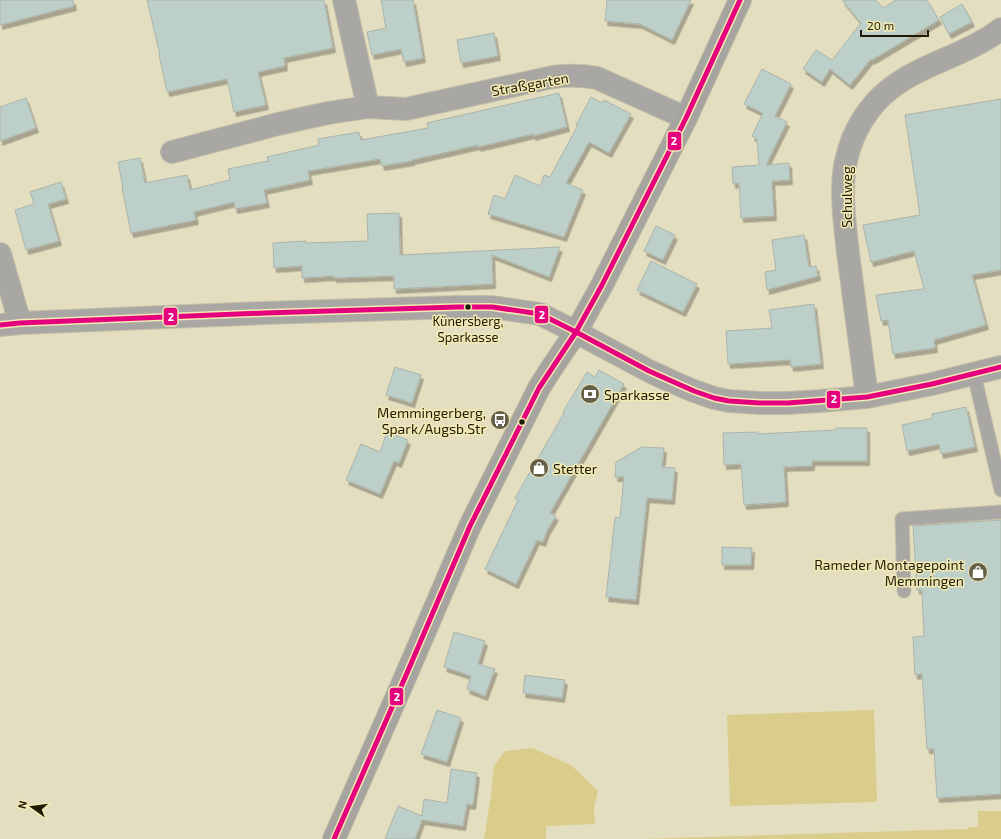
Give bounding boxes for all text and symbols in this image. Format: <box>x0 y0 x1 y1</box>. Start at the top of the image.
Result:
scale bar <box>861 12 928 38</box>
text: 20 m <box>867 18 894 32</box>
street label: Straßgarten <box>490 69 570 99</box>
line badge: 2 <box>667 131 682 151</box>
text: 2 <box>671 134 677 147</box>
street label: Schulweg <box>838 166 855 228</box>
marker: Künersberg, Sparkasse <box>463 302 473 312</box>
line badge: 2 <box>534 305 549 324</box>
line badge: 2 <box>163 307 178 326</box>
text: 2 <box>539 308 545 321</box>
text: 2 <box>168 310 174 323</box>
place label: Künersberg, Sparkasse <box>432 313 504 345</box>
bank icon: Sparkasse <box>579 383 601 405</box>
place label: Sparkasse <box>604 386 670 403</box>
line badge: 2 <box>826 390 841 409</box>
text: 2 <box>831 392 837 405</box>
place label: Memmingerberg, Spark/Augsb.Str <box>377 404 486 437</box>
bus stop icon: Memmingerberg, Spark/Augsb.Str <box>489 409 511 431</box>
unlabelled marker <box>517 417 527 427</box>
shop icon: Stetter <box>528 457 550 479</box>
place label: Stetter <box>553 460 598 477</box>
place label: Rameder Montagepoint Memmingen <box>814 556 964 589</box>
shop icon: Rameder Montagepoint Memmingen <box>967 561 989 583</box>
line badge: 2 <box>389 687 404 706</box>
text: 2 <box>394 690 400 703</box>
north arrow <box>12 787 52 827</box>
text: N <box>15 799 29 810</box>

